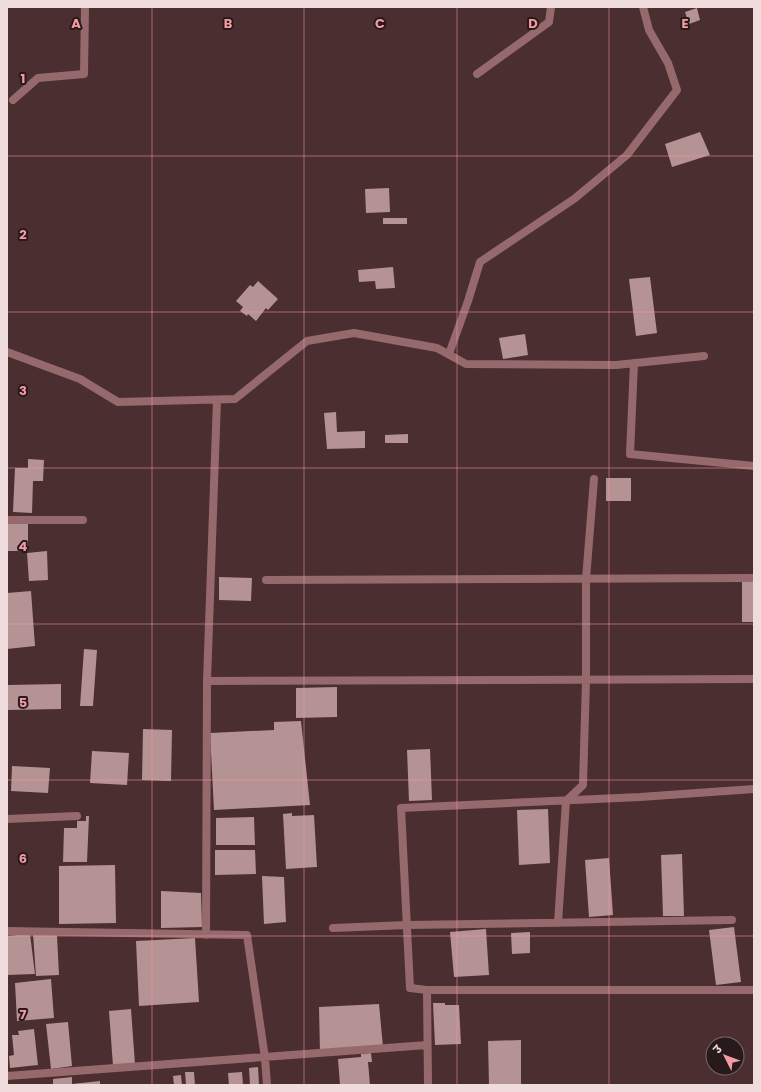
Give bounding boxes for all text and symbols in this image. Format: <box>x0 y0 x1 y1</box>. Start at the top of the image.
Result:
text: A <box>71 14 81 33</box>
text: B <box>224 14 233 33</box>
text: C <box>375 14 385 33</box>
text: D <box>528 14 538 33</box>
text: E <box>681 14 689 33</box>
text: 1 <box>21 69 25 88</box>
text: 2 <box>19 225 27 244</box>
text: 3 <box>19 381 27 400</box>
text: 4 <box>19 537 28 556</box>
text: 5 <box>19 693 27 712</box>
text: 6 <box>19 849 27 868</box>
text: 7 <box>20 1005 27 1024</box>
north arrow <box>705 1036 745 1076</box>
text: उ <box>709 1041 726 1058</box>

